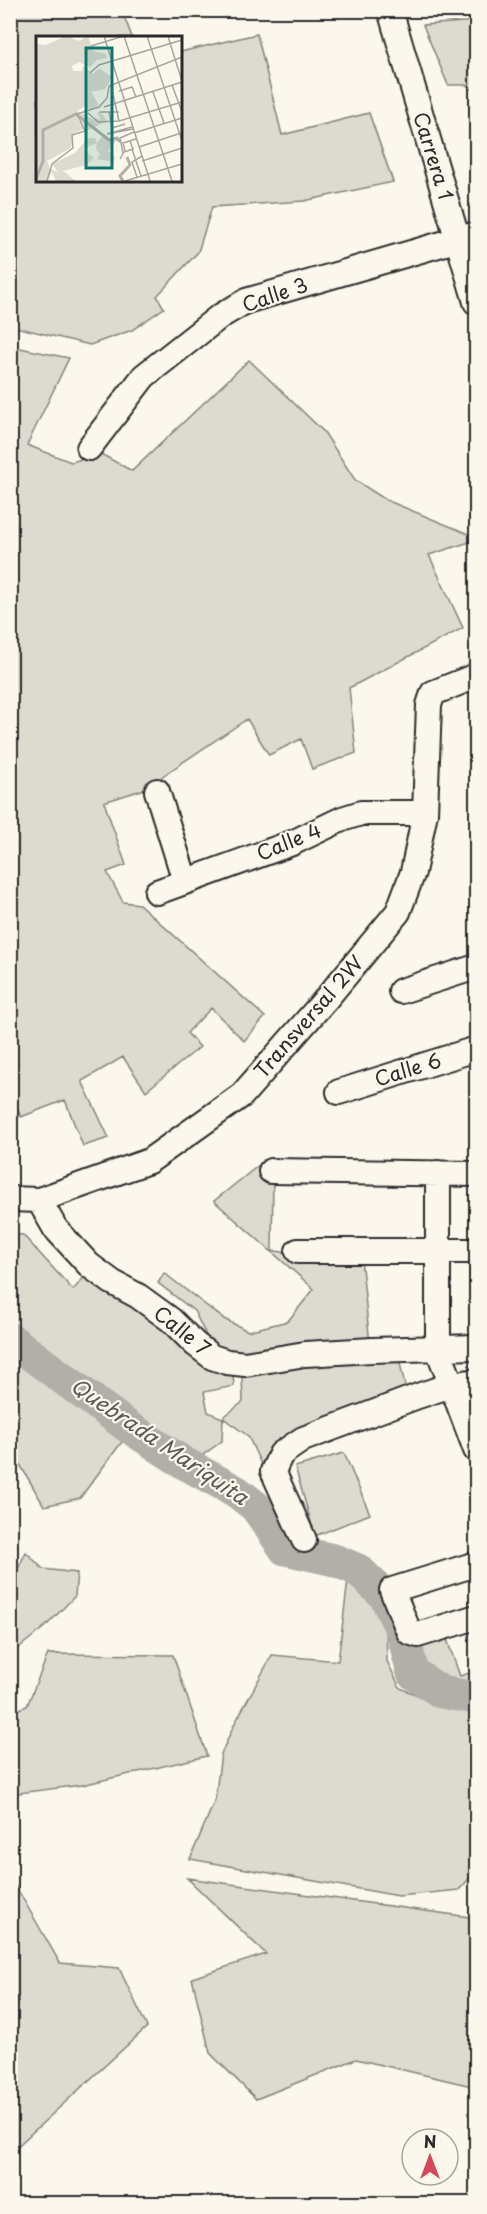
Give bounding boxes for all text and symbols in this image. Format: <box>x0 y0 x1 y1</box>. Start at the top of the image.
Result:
inset map <box>36 36 182 182</box>
street label: Carrera 1 <box>406 108 462 203</box>
street label: Calle 3 <box>238 269 311 319</box>
street label: Calle 4 <box>252 815 326 868</box>
street label: Transversal 2W <box>246 948 370 1084</box>
street label: Calle 6 <box>371 1045 445 1093</box>
street label: Calle 7 <box>148 1298 218 1363</box>
water label: Quebrada Mariquita <box>65 1369 256 1512</box>
north arrow <box>400 2127 460 2187</box>
text: N <box>424 2129 436 2153</box>

